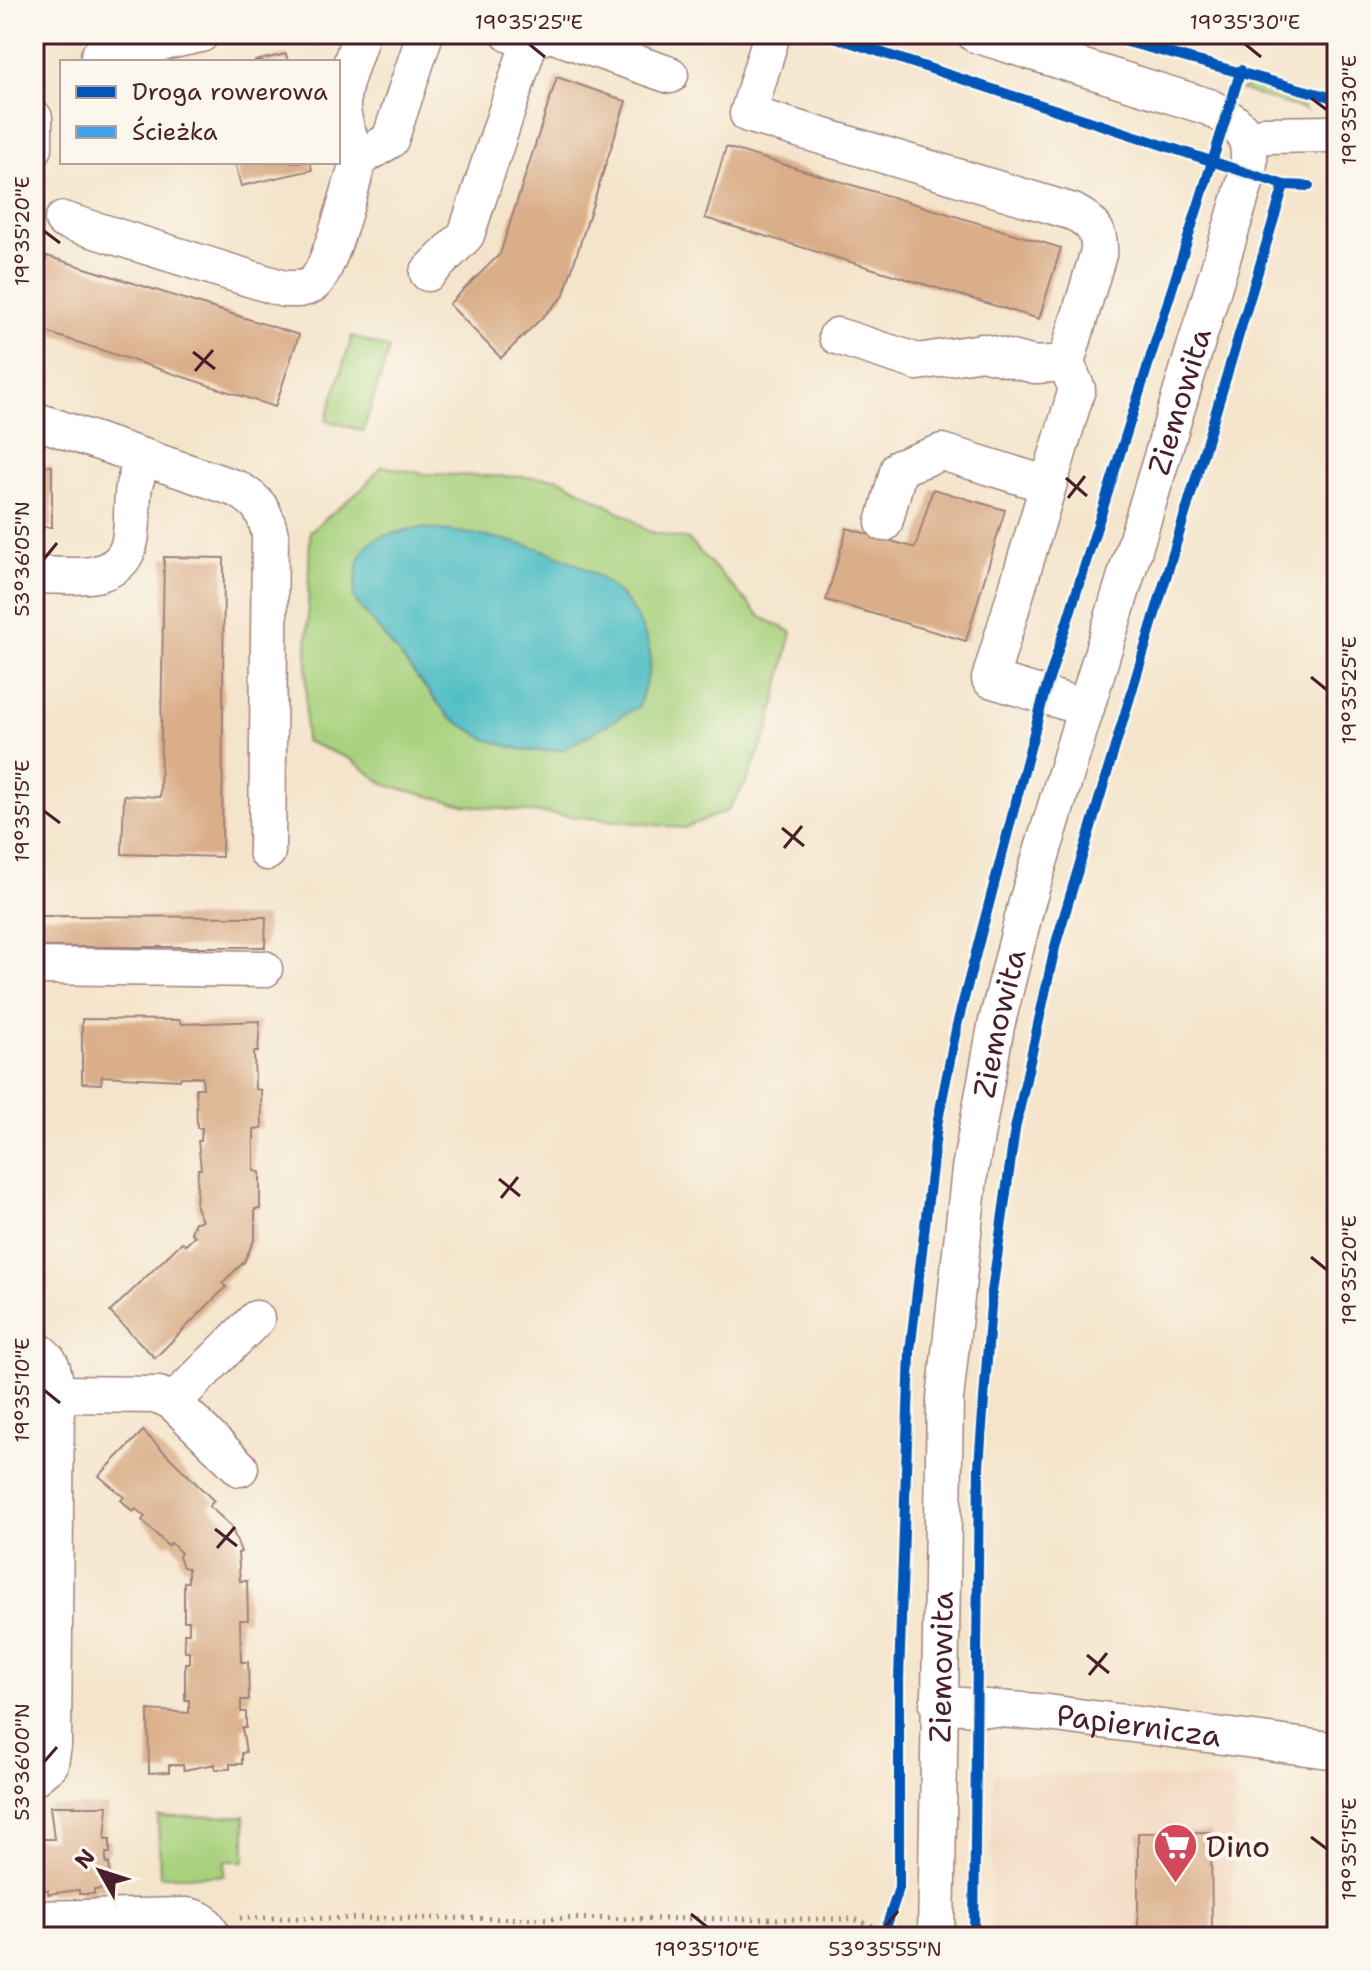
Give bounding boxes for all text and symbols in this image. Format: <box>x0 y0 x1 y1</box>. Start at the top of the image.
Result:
text: 19°35'25"E <box>475 9 583 35</box>
text: 19°35'30"E <box>1190 9 1300 35</box>
text: 19°35'30"E <box>1336 55 1362 165</box>
legend <box>60 60 340 164</box>
text: Droga rowerowa <box>132 76 328 108</box>
text: Ścieżka <box>132 116 218 148</box>
text: 19°35'20"E <box>9 176 35 286</box>
street label: Ziemowita <box>1137 322 1221 479</box>
text: 53°36'05"N <box>9 501 35 617</box>
text: 19°35'25"E <box>1336 636 1362 744</box>
text: 19°35'15"E <box>9 759 35 863</box>
street label: Ziemowita <box>963 944 1035 1101</box>
text: 19°35'20"E <box>1336 1215 1362 1325</box>
text: 19°35'10"E <box>9 1337 35 1443</box>
street label: Ziemowita <box>919 1591 962 1743</box>
street label: Papiernicza <box>1054 1694 1224 1756</box>
text: 53°36'00"N <box>9 1703 35 1821</box>
text: 19°35'15"E <box>1336 1797 1362 1901</box>
supermarket icon: Dino <box>1151 1822 1199 1885</box>
place label: Dino <box>1206 1826 1270 1867</box>
north arrow <box>60 1831 140 1911</box>
text: N <box>68 1843 102 1875</box>
text: 19°35'10"E <box>654 1936 760 1962</box>
text: 53°35'55"N <box>828 1936 942 1962</box>

